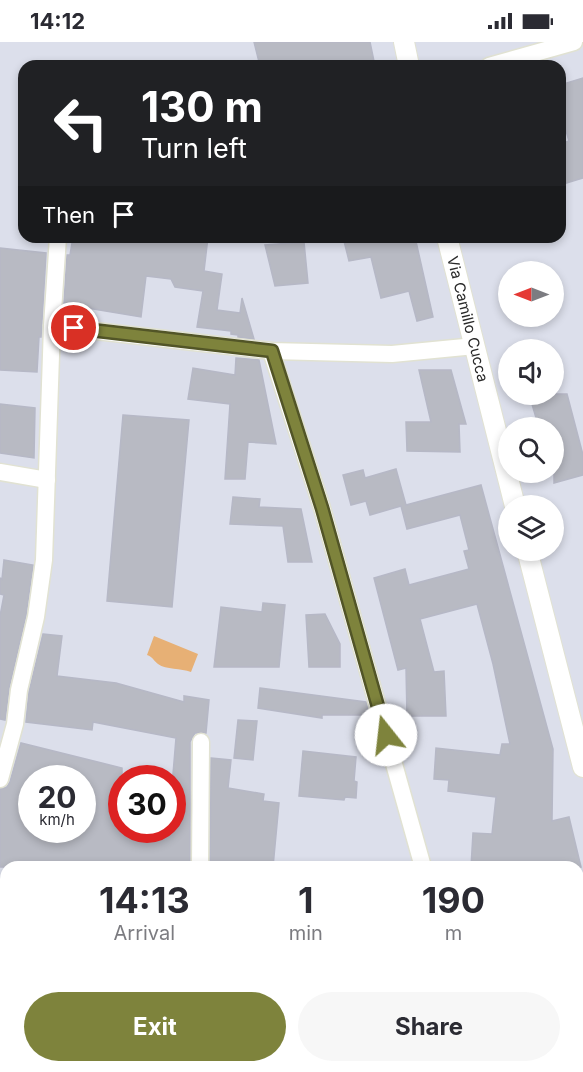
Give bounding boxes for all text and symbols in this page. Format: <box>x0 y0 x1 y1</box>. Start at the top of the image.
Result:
text: 14:12 <box>30 8 85 34</box>
text: 130 m <box>141 81 263 132</box>
icon: left <box>42 84 120 162</box>
text: Turn left <box>141 132 247 165</box>
icon: arrive <box>107 198 140 231</box>
text: Then <box>42 202 95 228</box>
street label: Via Camillo Cucca <box>443 254 493 384</box>
north arrow <box>498 261 564 327</box>
map controls <box>498 261 564 561</box>
pin <box>48 302 99 353</box>
icon: arrive <box>57 311 90 344</box>
button: sound <box>498 339 564 405</box>
button: search <box>498 417 564 483</box>
button: layers <box>498 495 564 561</box>
position arrow <box>354 703 418 767</box>
speed limit sign: 30 <box>108 765 186 843</box>
text: 20 <box>37 779 77 815</box>
text: km/h <box>39 810 75 829</box>
text: 14:13 <box>99 878 190 922</box>
text: 1 <box>298 878 313 922</box>
text: 190 <box>422 878 485 922</box>
text: Arrival <box>114 921 175 945</box>
text: min <box>289 921 323 945</box>
text: m <box>445 921 462 945</box>
button: Exit <box>24 992 286 1061</box>
button: Share <box>298 992 560 1061</box>

